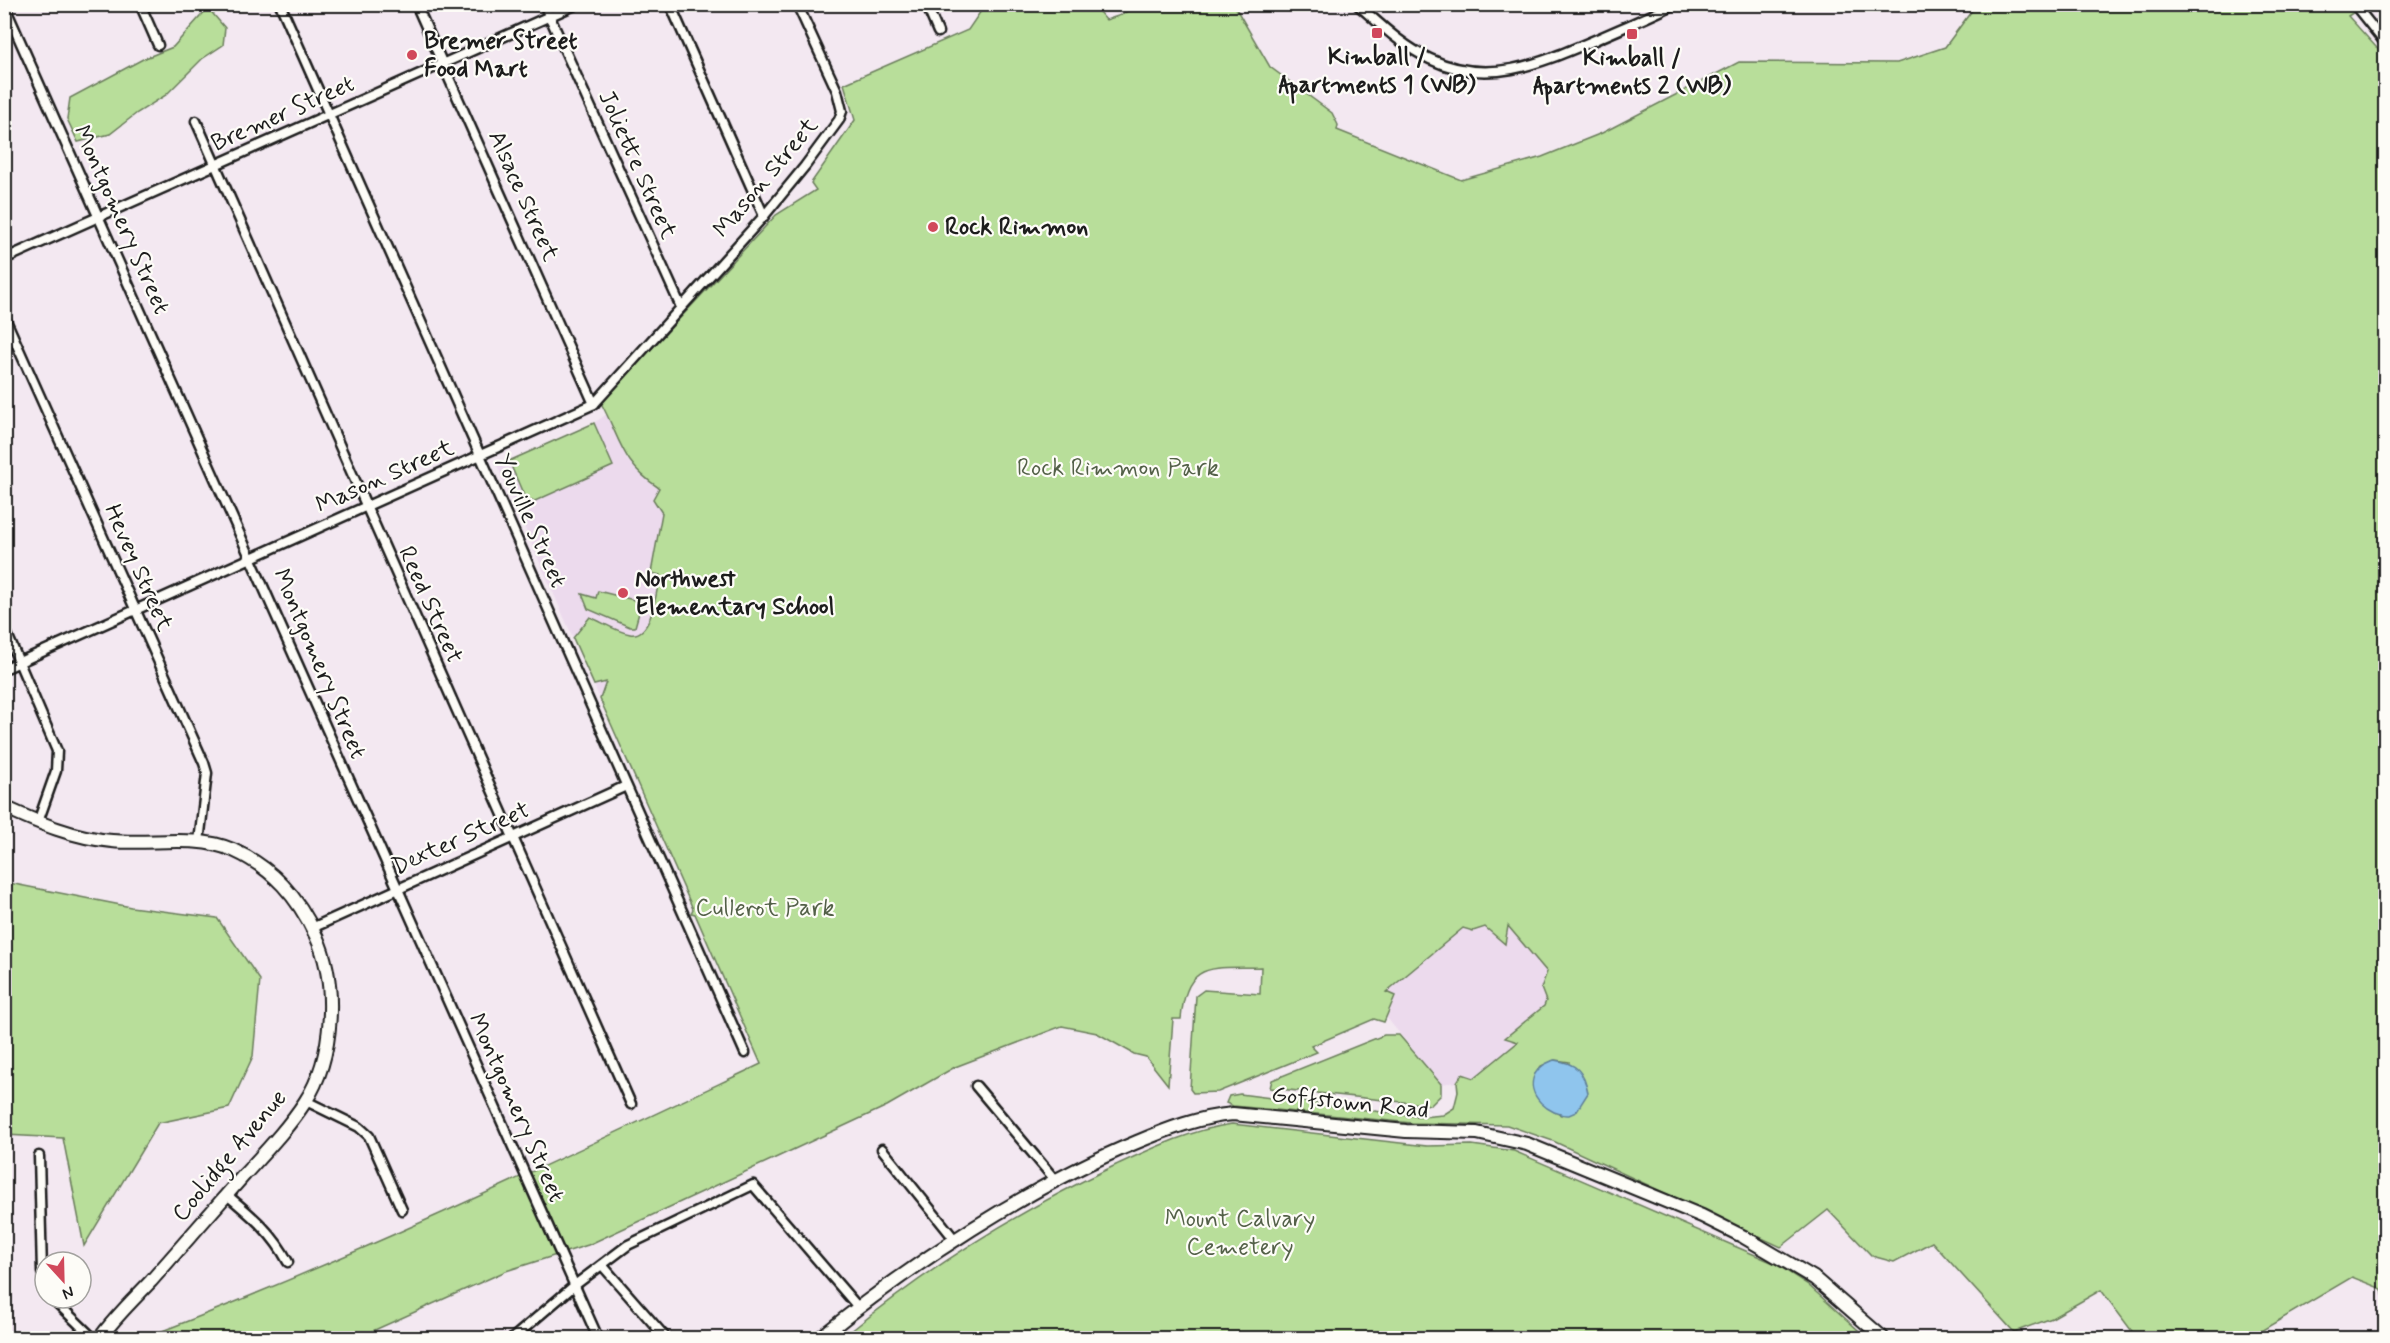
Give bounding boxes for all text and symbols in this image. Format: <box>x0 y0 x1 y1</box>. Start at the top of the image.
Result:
place label: Bremer Street Food Mart <box>424 26 577 85</box>
marker: Kimball / Apartments 1 (WB) <box>1370 26 1384 40</box>
marker: Kimball / Apartments 2 (WB) <box>1625 27 1639 41</box>
place label: Kimball / Apartments 1 (WB) <box>1279 42 1476 104</box>
place label: Kimball / Apartments 2 (WB) <box>1533 43 1731 105</box>
marker: Bremer Street Food Mart <box>405 48 419 62</box>
street label: Bremer Street <box>207 69 359 159</box>
street label: Joliette Street <box>590 86 684 244</box>
street label: Mason Street <box>707 111 825 245</box>
street label: Montgomery Street <box>65 121 177 319</box>
street label: Alsace Street <box>480 126 566 266</box>
place label: Rock Rimmon <box>945 212 1088 243</box>
marker: Rock Rimmon <box>926 220 940 234</box>
street label: Mason Street <box>311 433 459 521</box>
street label: Youville Street <box>487 449 573 593</box>
park label: Rock Rimmon Park <box>1017 453 1219 484</box>
street label: Hevey Street <box>96 500 180 636</box>
street label: Reed Street <box>390 542 470 668</box>
street label: Montgomery Street <box>265 564 373 764</box>
place label: Northwest Elementary School <box>635 564 835 623</box>
marker: Northwest Elementary School <box>616 586 630 600</box>
street label: Dexter Street <box>387 795 535 883</box>
park label: Cullerot Park <box>695 893 835 924</box>
street label: Montgomery Street <box>460 1009 572 1207</box>
street label: Goffstown Road <box>1270 1079 1430 1127</box>
street label: Coolidge Avenue <box>166 1084 297 1230</box>
park label: Mount Calvary Cemetery <box>1165 1204 1315 1263</box>
north arrow <box>33 1250 93 1310</box>
text: N <box>59 1281 77 1304</box>

